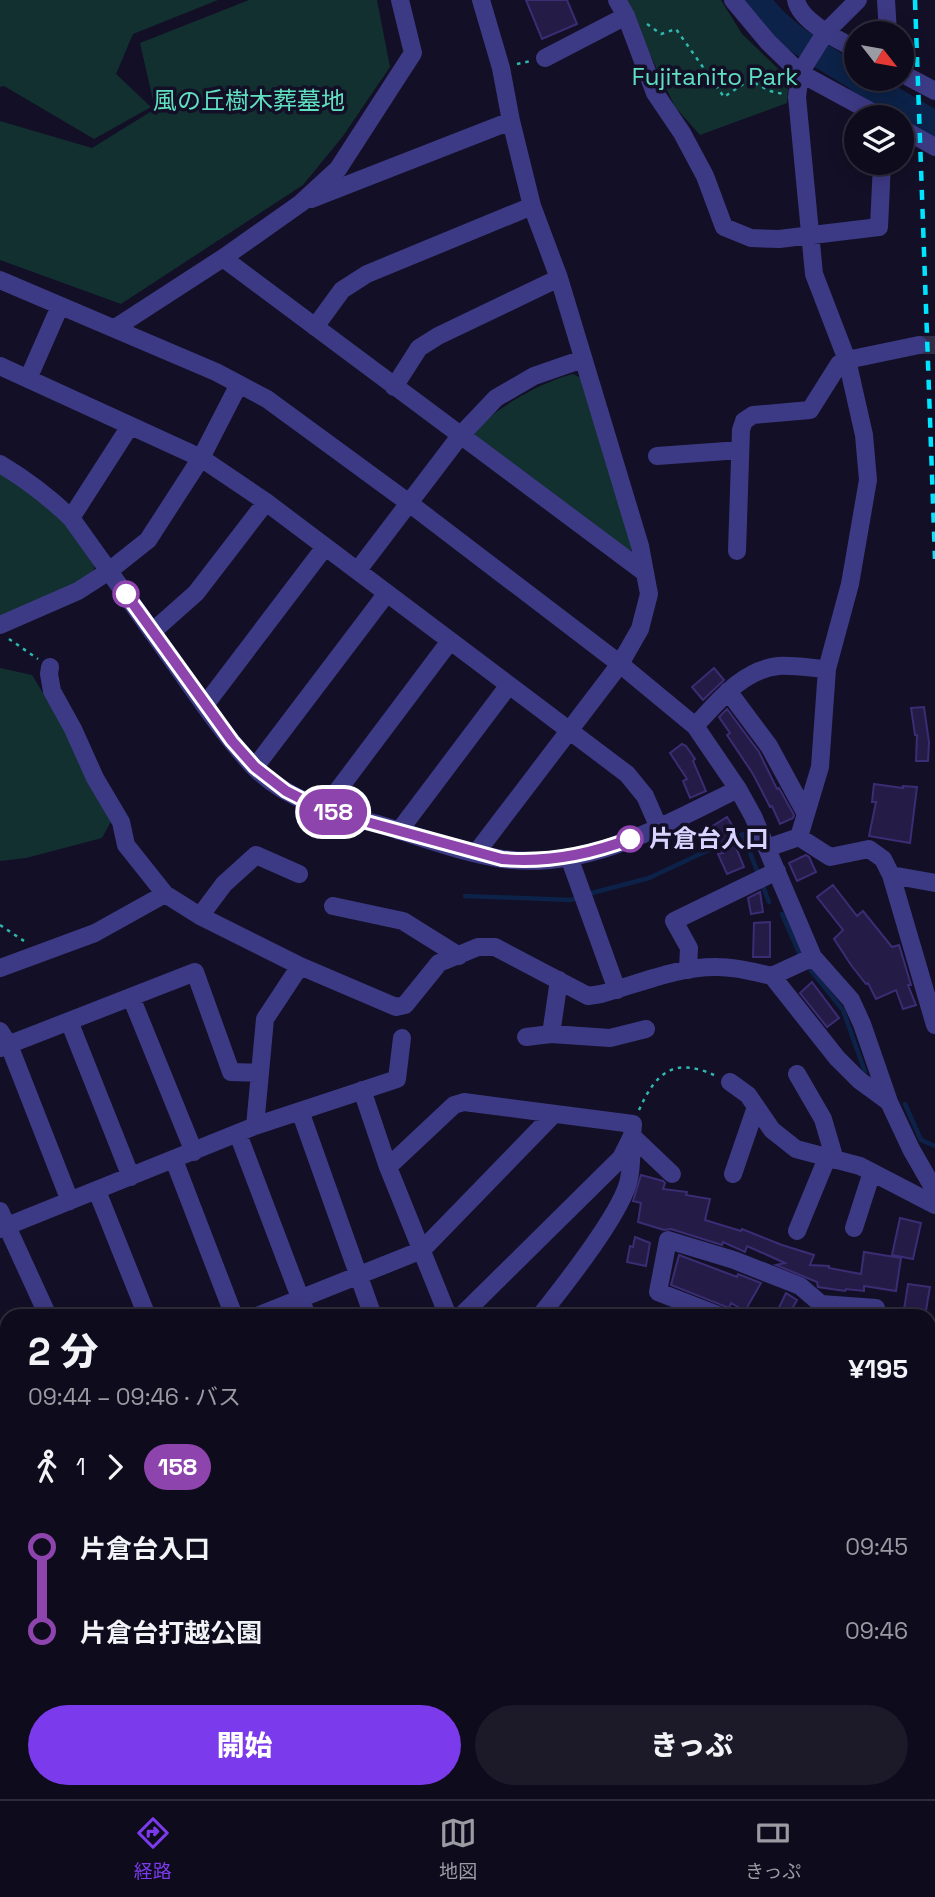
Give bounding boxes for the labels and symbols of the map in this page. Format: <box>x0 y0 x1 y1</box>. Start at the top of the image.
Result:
north arrow <box>844 21 914 91</box>
park label: Fujitanito Park <box>632 61 798 92</box>
park label: 風の丘樹木葬墓地 <box>153 85 345 116</box>
unlabelled marker <box>113 581 139 607</box>
line badge: 158 <box>293 789 373 835</box>
place label: 片倉台入口 <box>649 823 769 854</box>
marker: 片倉台入口 <box>617 826 643 852</box>

